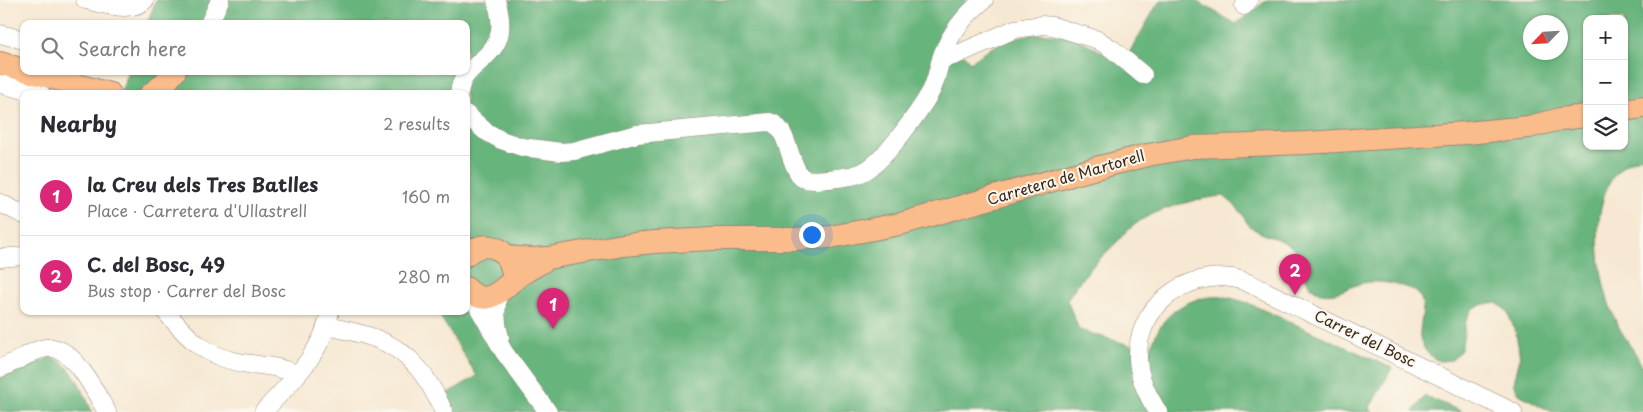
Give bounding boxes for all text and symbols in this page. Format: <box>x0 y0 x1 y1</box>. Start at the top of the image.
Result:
north arrow <box>1523 15 1568 60</box>
map controls <box>1583 15 1628 150</box>
button: + <box>1583 15 1628 60</box>
search box <box>20 20 470 75</box>
icon: search <box>38 34 66 62</box>
text: Search here <box>78 34 187 62</box>
button: − <box>1583 60 1628 105</box>
button: layers <box>1583 105 1628 150</box>
text: Nearby <box>40 107 117 139</box>
text: 2 results <box>383 111 450 135</box>
street label: Carretera de Martorell <box>984 143 1147 210</box>
text: la Creu dels Tres Batlles <box>87 170 318 198</box>
text: 1 <box>52 184 60 208</box>
text: 160 m <box>402 184 450 208</box>
text: Place · Carretera d'Ullastrell <box>87 198 307 222</box>
your location <box>799 222 825 248</box>
text: C. del Bosc, 49 <box>87 250 225 278</box>
pin: 2 <box>1279 254 1311 295</box>
text: 2 <box>50 264 62 288</box>
text: 280 m <box>398 264 450 288</box>
text: Bus stop · Carrer del Bosc <box>87 278 286 302</box>
pin: 1 <box>537 288 569 329</box>
street label: Carrer del Bosc <box>1311 303 1421 372</box>

